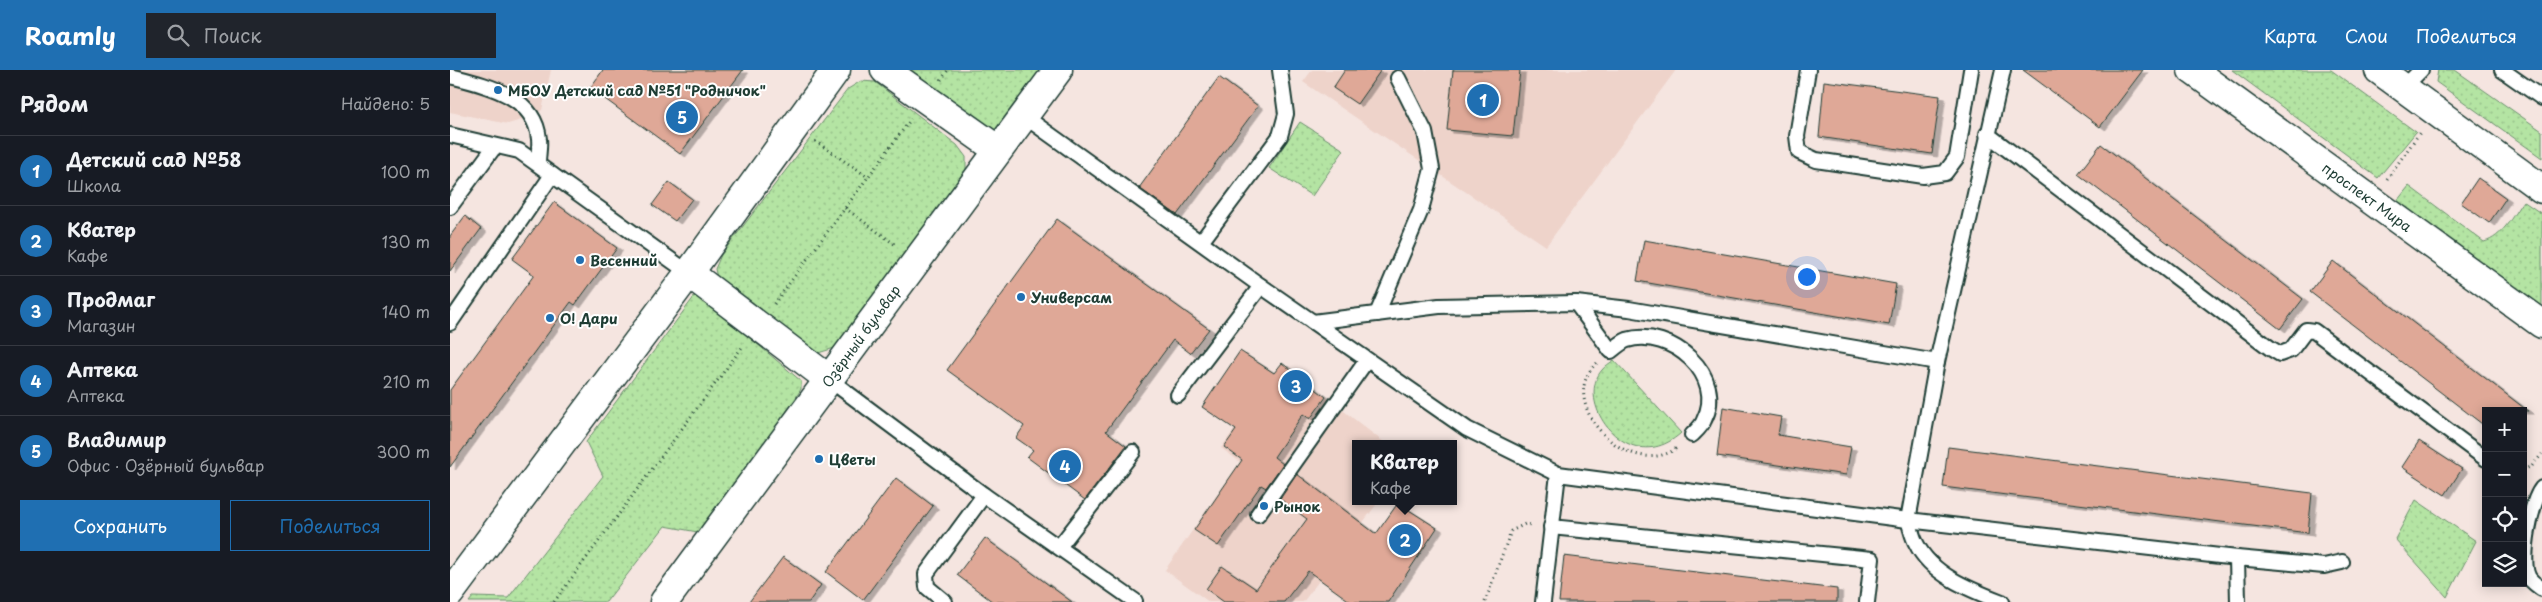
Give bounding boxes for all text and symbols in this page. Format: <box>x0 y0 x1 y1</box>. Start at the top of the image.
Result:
search box <box>146 13 496 58</box>
text: Roamly <box>25 17 116 53</box>
icon: search <box>164 21 192 49</box>
text: Поиск <box>204 21 261 49</box>
text: Карта <box>2264 22 2317 49</box>
text: Слои <box>2345 22 2388 49</box>
text: Поделиться <box>2416 22 2517 49</box>
place label: МБОУ Детский сад №51 "Родничок" <box>508 80 766 101</box>
pin: 1 <box>1467 81 1499 119</box>
marker: МБОУ Детский сад №51 "Родничок" <box>492 84 504 96</box>
text: Рядом <box>20 87 88 119</box>
text: Найдено: 5 <box>341 91 430 115</box>
pin: 5 <box>666 98 698 136</box>
text: Детский сад №58 <box>67 145 241 173</box>
street label: проспект Мира <box>2318 157 2416 237</box>
text: 1 <box>32 159 40 183</box>
text: 100 m <box>381 159 430 183</box>
text: Школа <box>67 173 121 197</box>
text: Кватер <box>67 215 136 243</box>
text: 2 <box>30 229 42 253</box>
text: 130 m <box>382 229 430 253</box>
text: Кафе <box>67 243 108 267</box>
place label: Весенний <box>590 250 657 271</box>
marker: Весенний <box>574 254 586 266</box>
your location <box>1794 264 1820 290</box>
street label: Озёрный бульвар <box>817 280 905 392</box>
text: Продмаг <box>67 285 155 313</box>
place label: Универсам <box>1030 287 1112 308</box>
marker: Универсам <box>1015 291 1027 303</box>
text: 3 <box>31 299 41 323</box>
text: 140 m <box>382 299 430 323</box>
place label: О! Дари <box>560 308 618 329</box>
marker: О! Дари <box>544 312 556 324</box>
text: Магазин <box>67 313 136 337</box>
text: Аптека <box>67 355 138 383</box>
pin: 3 <box>1280 367 1312 405</box>
text: 4 <box>31 369 41 393</box>
text: 210 m <box>382 369 430 393</box>
text: Аптека <box>67 383 124 407</box>
map controls <box>2482 407 2527 587</box>
button: + <box>2482 407 2527 452</box>
text: Владимир <box>67 425 167 453</box>
text: 5 <box>31 439 41 463</box>
text: 300 m <box>376 439 430 463</box>
popup <box>1352 440 1457 505</box>
pin: 4 <box>1049 447 1081 485</box>
text: Кватер <box>1370 447 1439 475</box>
place label: Цветы <box>829 449 876 470</box>
button: − <box>2482 452 2527 497</box>
text: Офис · Озёрный бульвар <box>67 453 264 477</box>
marker: Цветы <box>813 453 825 465</box>
text: Кафе <box>1370 475 1411 499</box>
place label: Рынок <box>1274 496 1320 517</box>
button: locate <box>2482 497 2527 542</box>
button: Сохранить <box>20 500 220 551</box>
button: Поделиться <box>230 500 430 551</box>
marker: Рынок <box>1258 500 1270 512</box>
pin: 2 <box>1389 521 1421 559</box>
button: layers <box>2482 542 2527 587</box>

